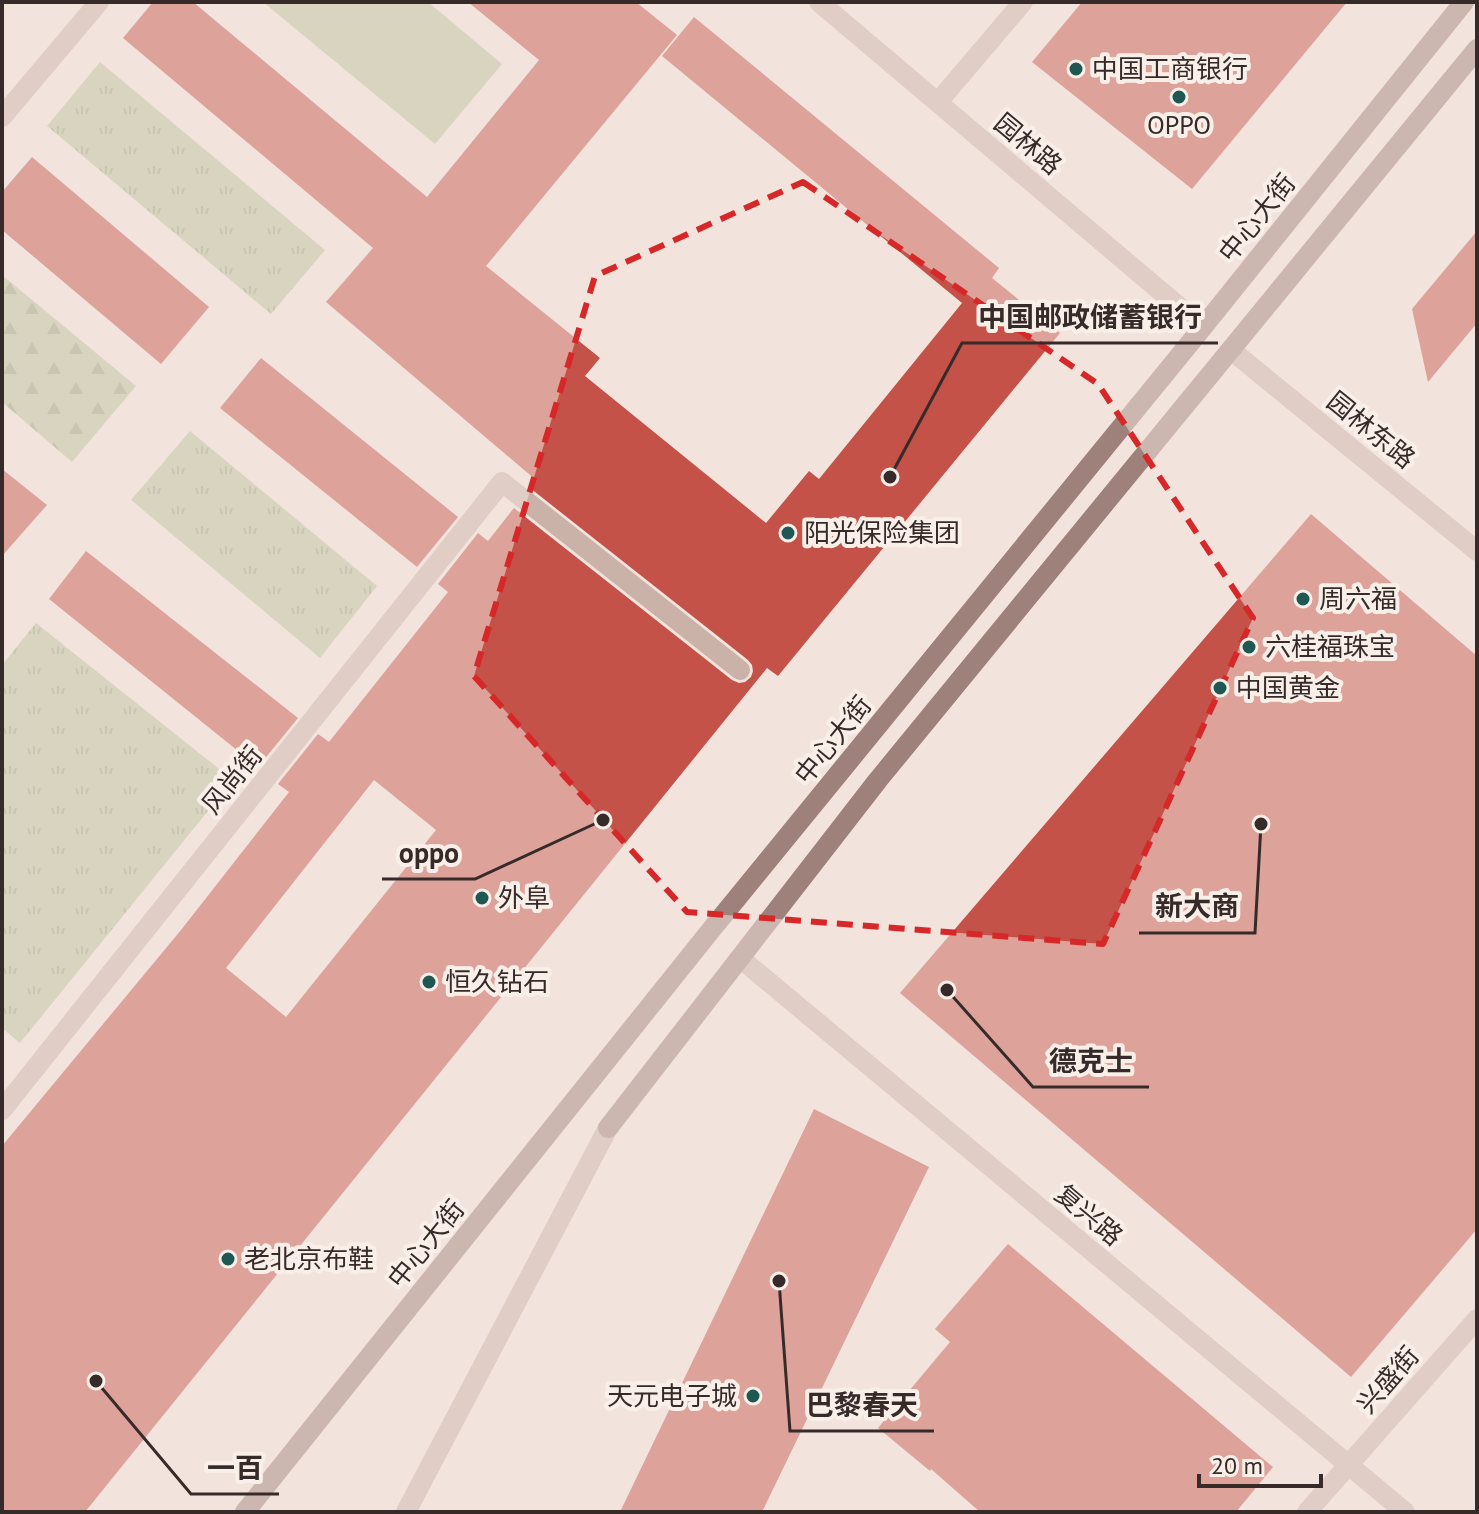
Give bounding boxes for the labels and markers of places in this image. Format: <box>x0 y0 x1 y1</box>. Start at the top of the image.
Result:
place label: 中国工商银行 <box>1092 52 1248 85</box>
marker: 中国工商银行 <box>1067 60 1085 78</box>
marker: OPPO <box>1170 88 1188 106</box>
place label: OPPO <box>1147 108 1211 141</box>
callout: 中国邮政储蓄银行 <box>962 291 1218 343</box>
place label: 阳光保险集团 <box>804 516 960 549</box>
marker: 阳光保险集团 <box>779 524 797 542</box>
place label: 周六福 <box>1319 582 1397 615</box>
marker: 周六福 <box>1294 590 1312 608</box>
place label: 六桂福珠宝 <box>1265 630 1395 663</box>
marker: 六桂福珠宝 <box>1240 638 1258 656</box>
place label: 中国黄金 <box>1236 671 1340 704</box>
marker: 中国黄金 <box>1211 679 1229 697</box>
callout: oppo <box>382 827 475 879</box>
place label: 外阜 <box>498 881 550 914</box>
callout: 新大商 <box>1139 881 1255 933</box>
marker: 外阜 <box>473 889 491 907</box>
place label: 恒久钻石 <box>445 965 549 998</box>
marker: 恒久钻石 <box>420 973 438 991</box>
callout: 德克士 <box>1033 1035 1149 1087</box>
place label: 老北京布鞋 <box>244 1242 374 1275</box>
marker: 老北京布鞋 <box>219 1250 237 1268</box>
place label: 天元电子城 <box>607 1379 737 1412</box>
callout: 巴黎春天 <box>790 1379 934 1431</box>
marker: 天元电子城 <box>744 1387 762 1405</box>
callout: 一百 <box>191 1442 279 1494</box>

